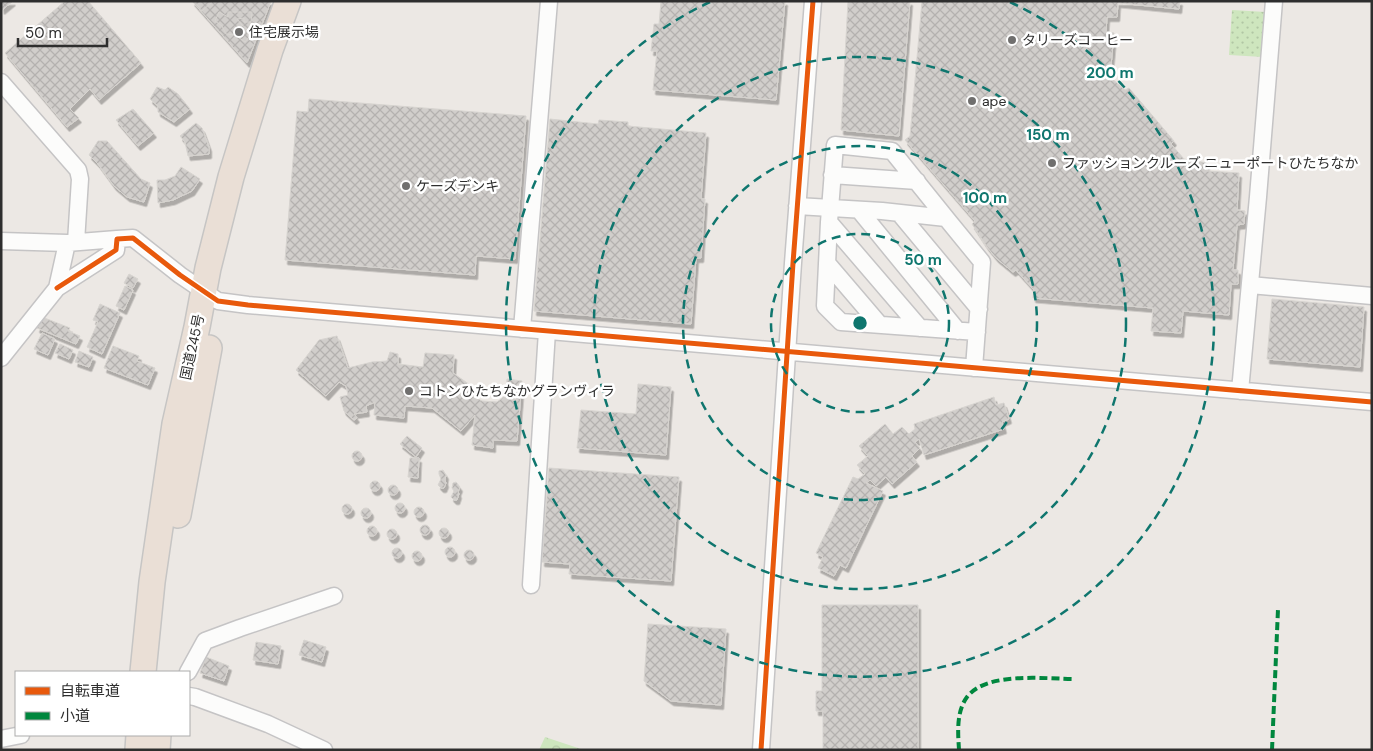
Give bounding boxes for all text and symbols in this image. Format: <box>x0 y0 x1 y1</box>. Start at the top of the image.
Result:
scale bar <box>18 15 106 47</box>
text: 50 m <box>25 23 62 43</box>
place label: 住宅展示場 <box>249 23 319 41</box>
marker: 住宅展示場 <box>233 26 245 38</box>
place label: タリーズコーヒー <box>1022 31 1133 49</box>
marker: タリーズコーヒー <box>1006 34 1018 46</box>
text: 200 m <box>1086 63 1134 83</box>
place label: ape <box>982 92 1006 110</box>
marker: ape <box>966 95 978 107</box>
text: 150 m <box>1027 125 1070 145</box>
place label: ファッションクルーズ ニューポートひたちなか <box>1062 154 1359 172</box>
marker: ファッションクルーズ ニューポートひたちなか <box>1046 157 1058 169</box>
place label: ケーズデンキ <box>416 177 499 195</box>
marker: ケーズデンキ <box>400 180 412 192</box>
text: 100 m <box>963 188 1007 208</box>
text: 50 m <box>904 250 942 270</box>
street label: 国道245号 <box>176 312 208 382</box>
centre of rings <box>851 314 869 332</box>
place label: コトンひたちなかグランヴィラ <box>419 382 615 400</box>
marker: コトンひたちなかグランヴィラ <box>403 385 415 397</box>
legend <box>15 671 190 736</box>
text: 自転車道 <box>60 681 120 701</box>
text: 小道 <box>60 706 90 726</box>

